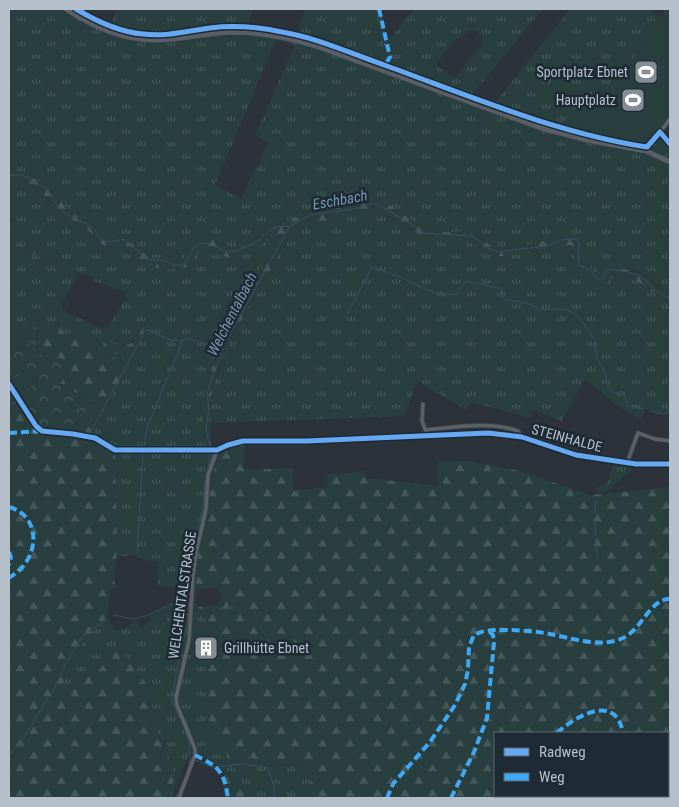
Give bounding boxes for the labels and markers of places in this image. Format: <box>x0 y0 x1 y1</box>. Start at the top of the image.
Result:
sports icon: Sportplatz Ebnet <box>633 59 659 85</box>
place label: Sportplatz Ebnet <box>536 64 628 80</box>
sports icon: Hauptplatz <box>620 87 646 113</box>
place label: Hauptplatz <box>556 92 616 108</box>
building icon: Grillhütte Ebnet <box>193 635 219 661</box>
place label: Grillhütte Ebnet <box>224 640 309 656</box>

